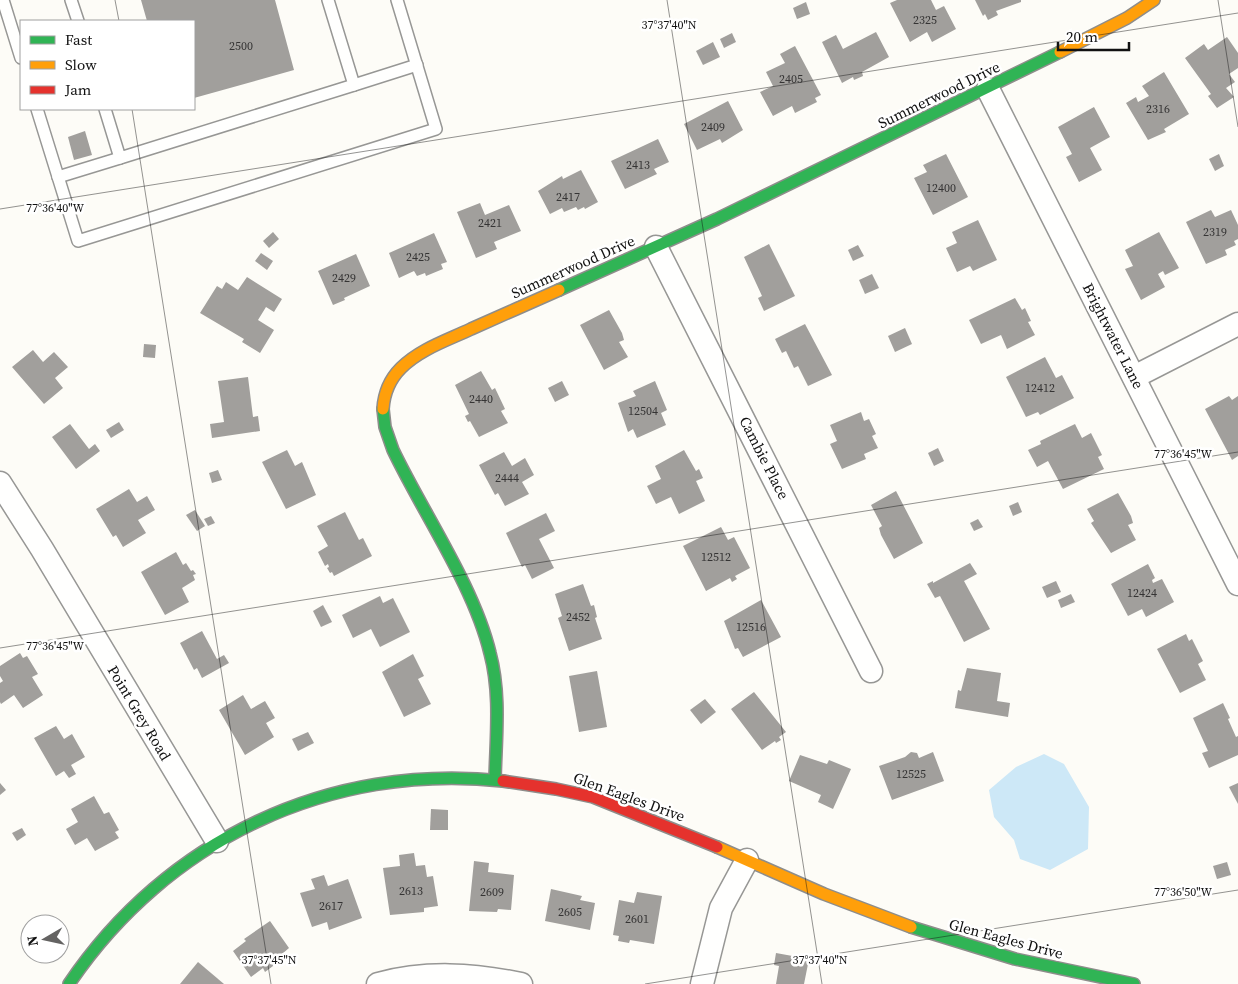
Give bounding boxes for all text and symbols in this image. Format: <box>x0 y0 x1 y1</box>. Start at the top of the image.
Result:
house number: 2325 <box>913 12 937 28</box>
text: 37°37'40"N <box>641 17 697 33</box>
legend <box>20 20 195 110</box>
scale bar <box>1058 20 1129 52</box>
text: 20 m <box>1066 26 1098 47</box>
text: Fast <box>65 29 92 50</box>
house number: 2500 <box>229 38 253 54</box>
text: Slow <box>65 54 97 75</box>
street label: Summerwood Drive <box>874 56 1004 133</box>
house number: 2405 <box>779 71 803 87</box>
text: Jam <box>64 79 92 100</box>
house number: 2316 <box>1146 101 1170 117</box>
house number: 2409 <box>701 119 725 135</box>
house number: 2413 <box>626 157 650 173</box>
house number: 12400 <box>926 180 956 196</box>
house number: 2417 <box>556 189 580 205</box>
text: 77°36'40"W <box>26 200 84 216</box>
house number: 2421 <box>478 215 502 231</box>
house number: 2319 <box>1203 224 1227 240</box>
street label: Summerwood Drive <box>508 230 638 303</box>
house number: 2425 <box>406 249 430 265</box>
house number: 2429 <box>332 270 356 286</box>
street label: Brightwater Lane <box>1078 279 1149 393</box>
house number: 12412 <box>1025 380 1055 396</box>
house number: 2440 <box>469 391 493 407</box>
house number: 12504 <box>628 403 658 419</box>
street label: Cambie Place <box>735 413 795 503</box>
text: 77°36'45"W <box>1154 446 1212 462</box>
house number: 2444 <box>495 470 519 486</box>
house number: 12512 <box>701 549 731 565</box>
house number: 12424 <box>1127 585 1157 601</box>
house number: 2452 <box>566 609 590 625</box>
house number: 12516 <box>736 619 766 635</box>
text: 77°36'45"W <box>26 638 84 654</box>
street label: Point Grey Road <box>103 661 176 765</box>
house number: 12525 <box>896 766 926 782</box>
street label: Glen Eagles Drive <box>570 767 688 827</box>
house number: 2613 <box>399 883 423 899</box>
house number: 2609 <box>480 884 504 900</box>
text: 77°36'50"W <box>1154 884 1212 900</box>
house number: 2617 <box>319 898 343 914</box>
house number: 2605 <box>558 904 582 920</box>
house number: 2601 <box>625 911 649 927</box>
street label: Glen Eagles Drive <box>947 913 1066 964</box>
north arrow <box>20 914 70 964</box>
text: N <box>21 934 43 948</box>
text: 37°37'45"N <box>241 952 297 968</box>
text: 37°37'40"N <box>792 952 848 968</box>

